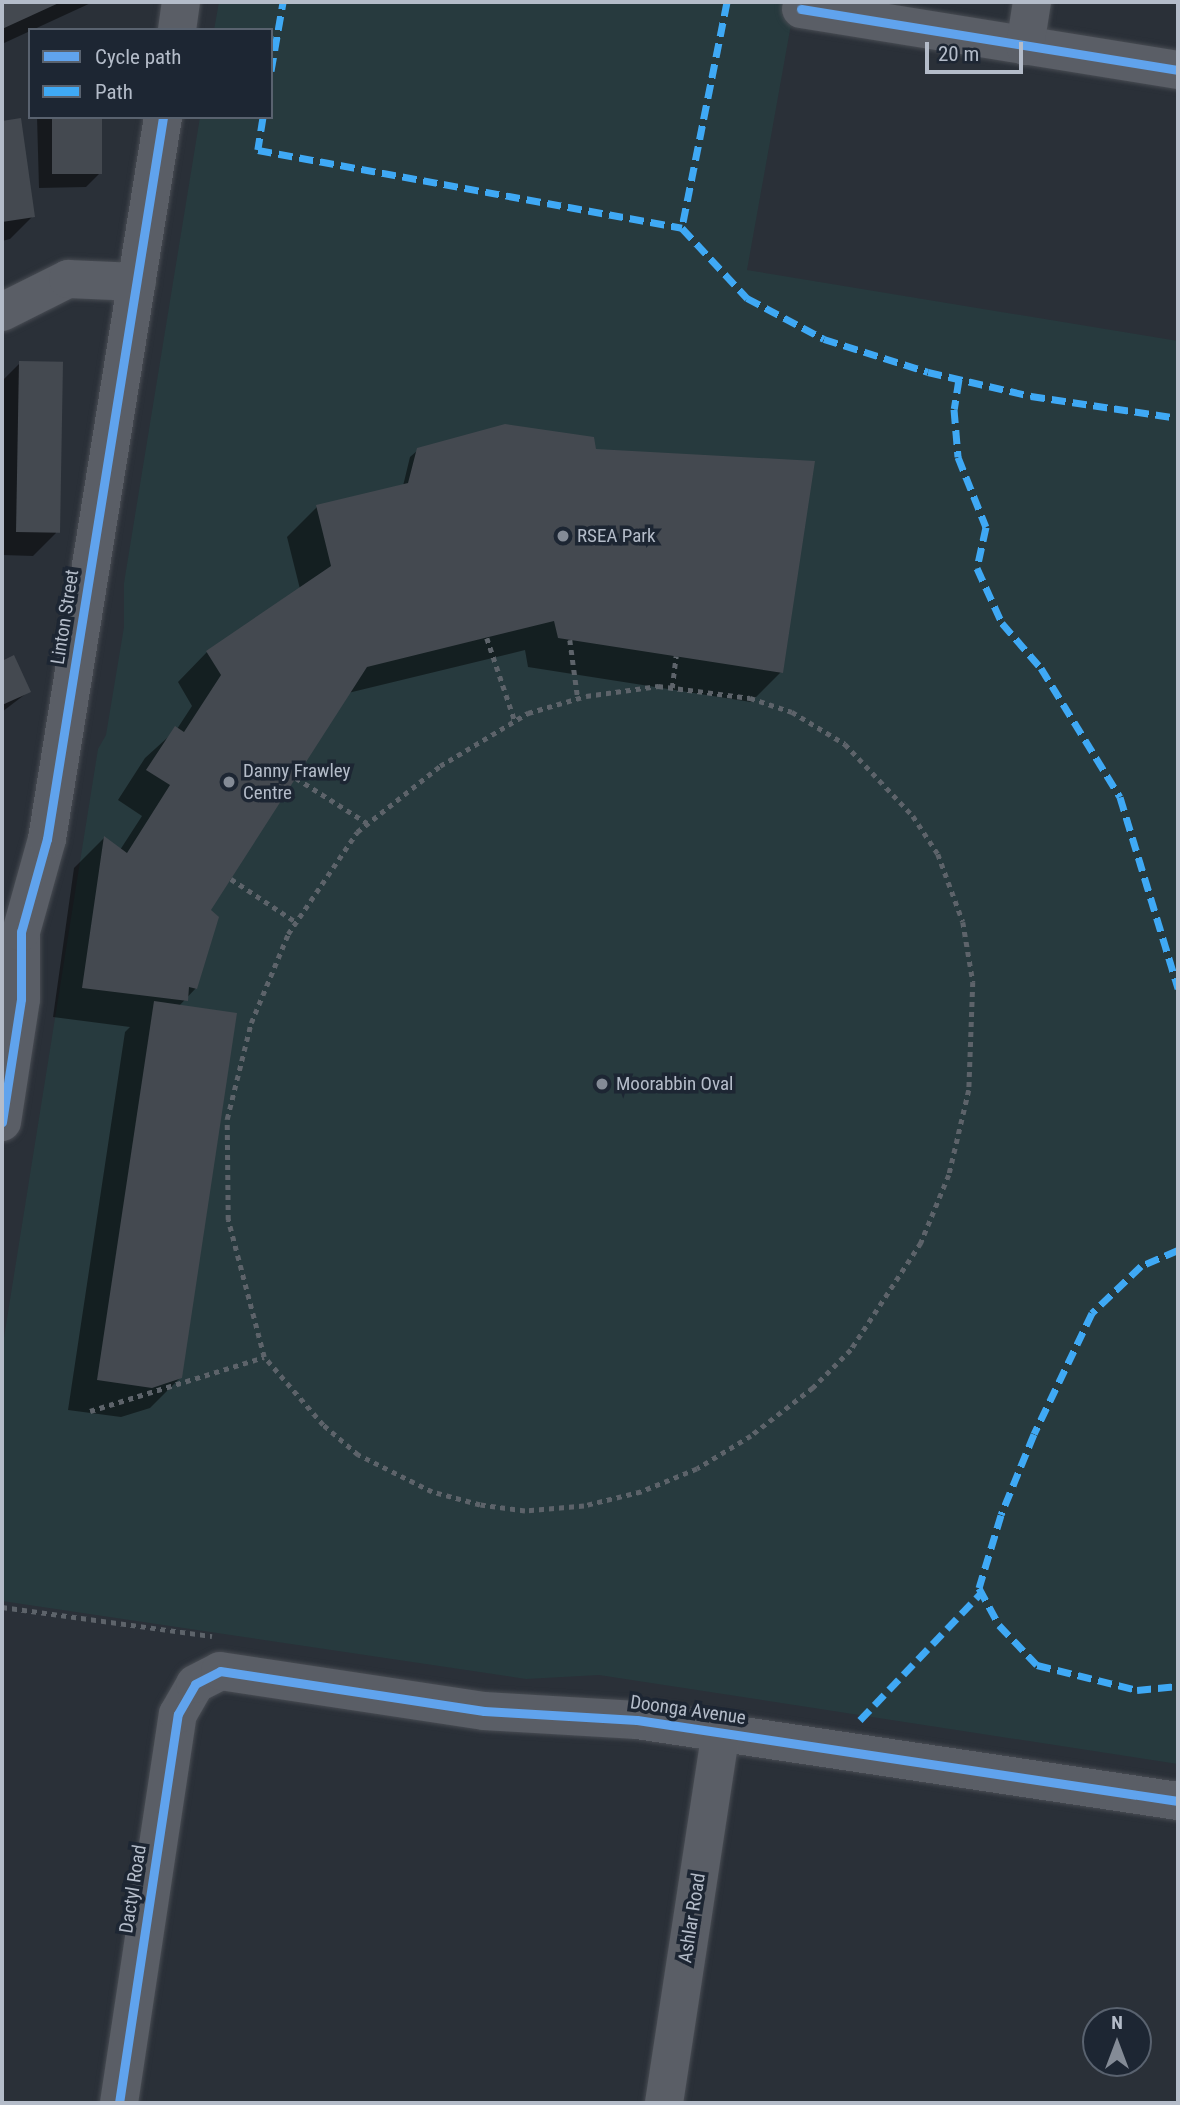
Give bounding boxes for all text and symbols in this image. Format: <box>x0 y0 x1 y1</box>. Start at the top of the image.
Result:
legend <box>28 28 273 119</box>
scale bar <box>928 28 1026 72</box>
text: 20 m <box>938 42 979 66</box>
text: Cycle path <box>95 45 181 69</box>
text: Path <box>95 80 133 104</box>
place label: RSEA Park <box>577 525 656 547</box>
marker: RSEA Park <box>555 528 571 544</box>
street label: Linton Street <box>46 568 84 666</box>
place label: Danny Frawley Centre <box>243 760 350 804</box>
marker: Danny Frawley Centre <box>221 774 237 790</box>
place label: Moorabbin Oval <box>616 1073 733 1095</box>
marker: Moorabbin Oval <box>594 1076 610 1092</box>
street label: Doonga Avenue <box>629 1691 747 1729</box>
street label: Dactyl Road <box>115 1843 151 1935</box>
street label: Ashlar Road <box>674 1871 710 1965</box>
north arrow <box>1082 2007 1152 2077</box>
text: N <box>1111 2011 1123 2034</box>

